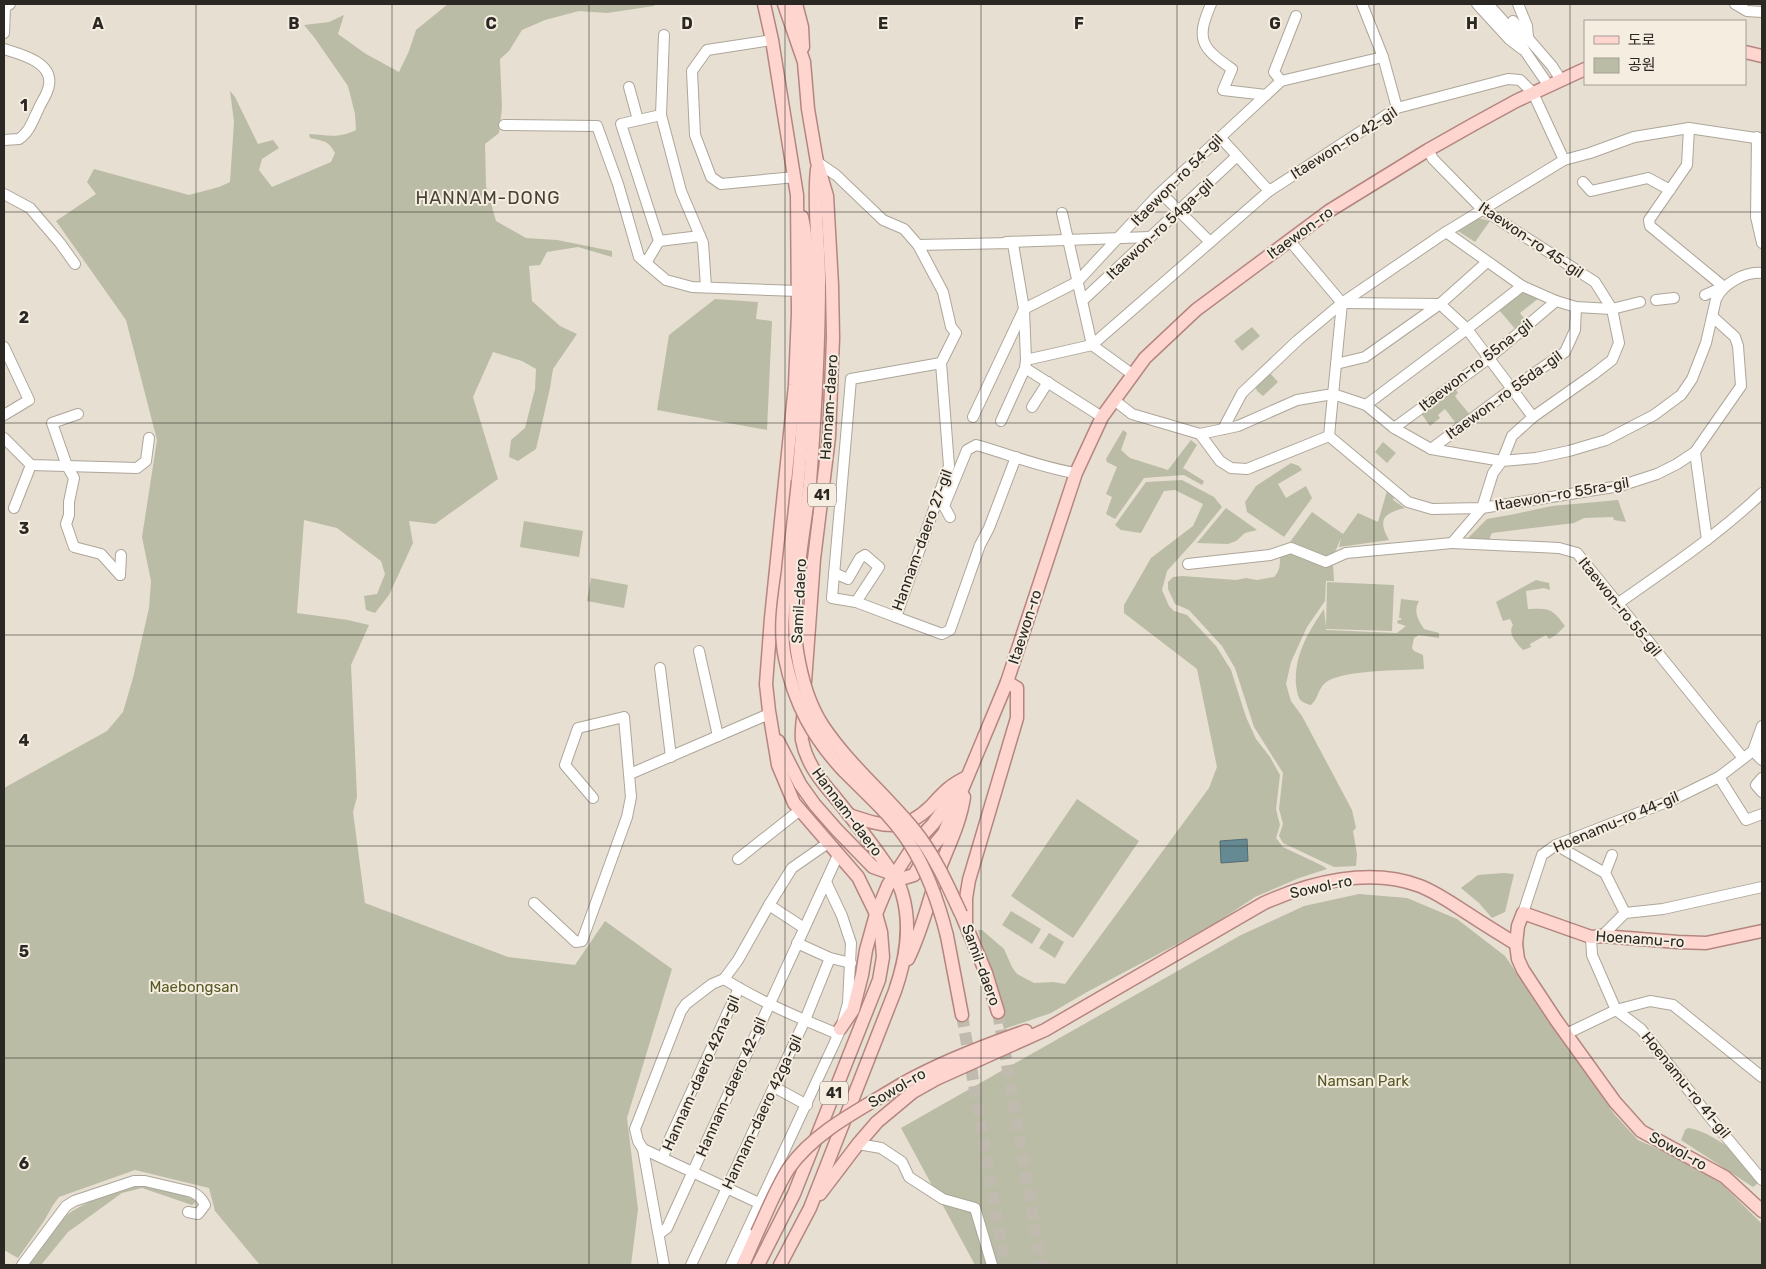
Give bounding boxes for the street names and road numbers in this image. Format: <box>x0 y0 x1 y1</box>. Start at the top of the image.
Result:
street label: Itaewon-ro 42-gil <box>1287 103 1401 183</box>
street label: Itaewon-ro 54-gil <box>1127 130 1227 230</box>
street label: Itaewon-ro 54ga-gil <box>1103 175 1217 283</box>
street label: Itaewon-ro 45-gil <box>1475 198 1587 282</box>
street label: Itaewon-ro <box>1263 203 1337 263</box>
street label: Itaewon-ro 55na-gil <box>1415 315 1537 415</box>
street label: Itaewon-ro 55da-gil <box>1442 347 1566 443</box>
street label: Hannam-daero <box>816 354 842 460</box>
street label: Hannam-daero 27-gil <box>888 467 956 613</box>
street label: Itaewon-ro 55ra-gil <box>1493 473 1631 515</box>
road number: 41 <box>808 484 836 506</box>
street label: Itaewon-ro 55-gil <box>1574 554 1666 660</box>
street label: Samil-daero <box>788 558 810 644</box>
street label: Itaewon-ro <box>1004 587 1046 667</box>
street label: Hannam-daero <box>808 764 886 860</box>
street label: Hoenamu-ro 44-gil <box>1550 787 1682 857</box>
street label: Sowol-ro <box>1288 872 1354 902</box>
street label: Samil-daero <box>958 922 1004 1008</box>
street label: Hoenamu-ro <box>1595 927 1685 951</box>
street label: Hannam-daero 42na-gil <box>659 992 743 1154</box>
street label: Hannam-daero 42-gil <box>692 1014 770 1160</box>
street label: Hoenamu-ro 41-gil <box>1638 1028 1734 1142</box>
street label: Hannam-daero 42ga-gil <box>718 1032 806 1192</box>
street label: Sowol-ro <box>865 1064 929 1112</box>
road number: 41 <box>820 1082 848 1104</box>
street label: Sowol-ro <box>1646 1128 1710 1174</box>

